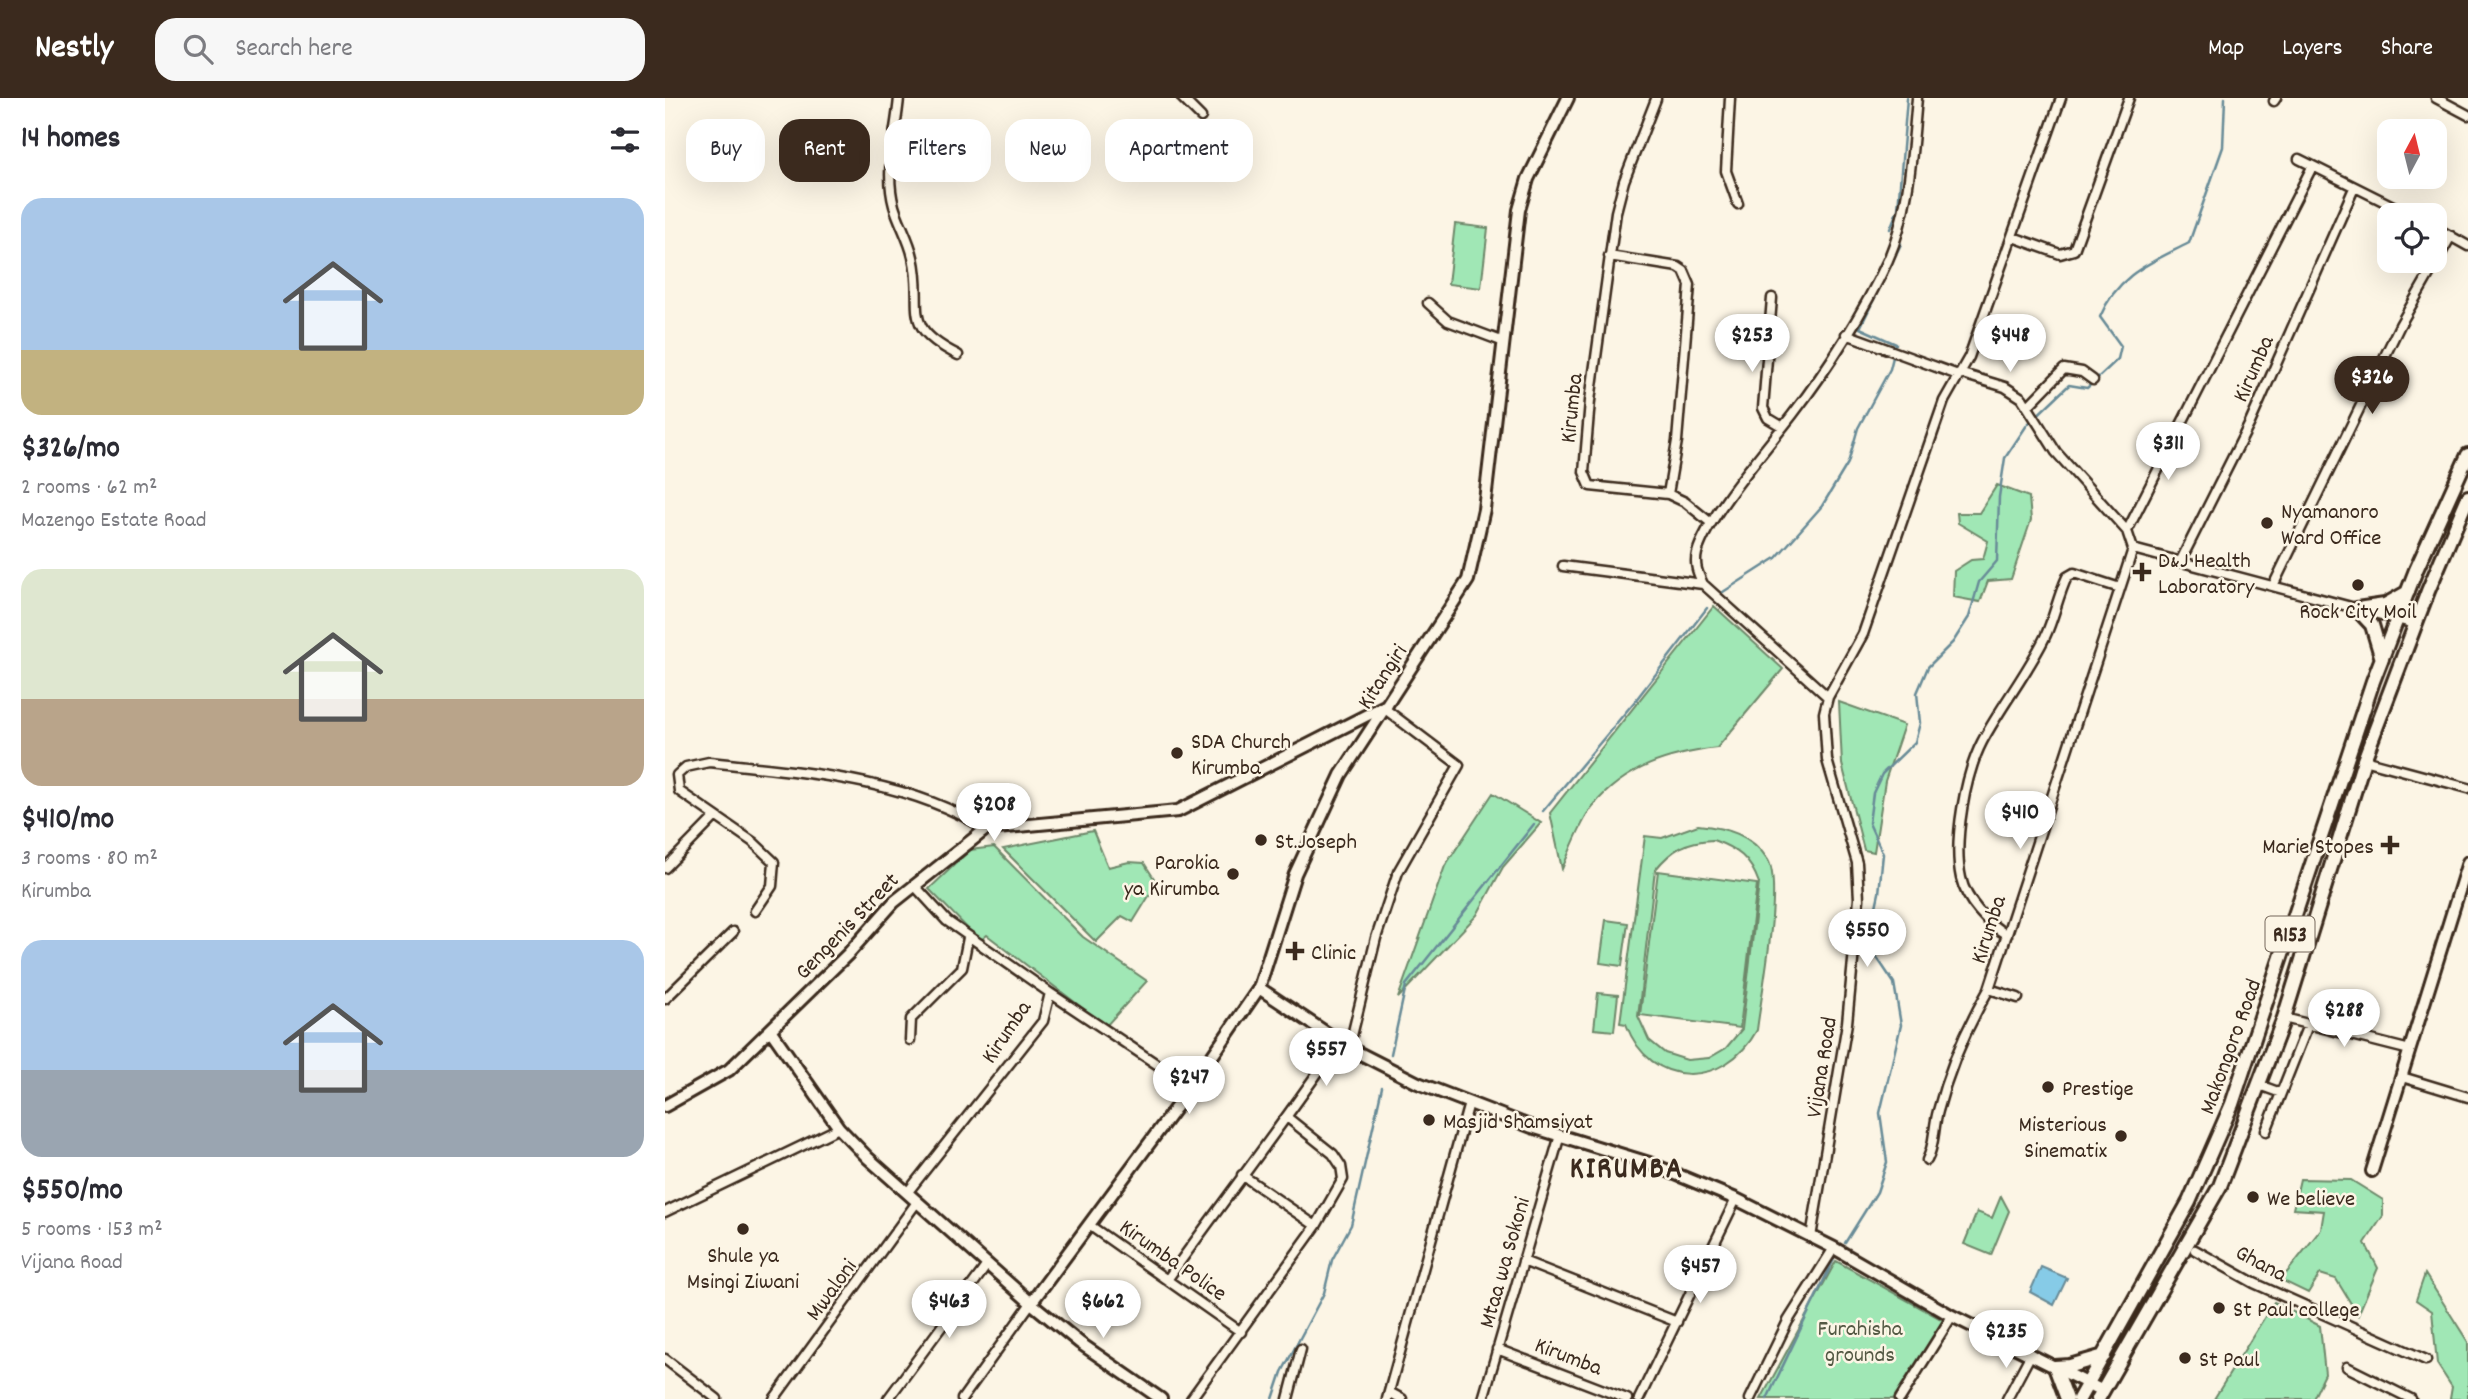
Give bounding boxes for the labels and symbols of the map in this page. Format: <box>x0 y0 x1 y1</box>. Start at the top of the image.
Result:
north arrow <box>2377 119 2447 189</box>
pin: $253 <box>1711 314 1793 374</box>
pin: $448 <box>1969 314 2051 374</box>
street label: Kirumba <box>2226 330 2285 408</box>
pin: $326 <box>2331 356 2413 416</box>
street label: Kirumba <box>1553 371 1594 445</box>
pin: $311 <box>2127 422 2209 482</box>
place label: Nyamanoro Ward Office <box>2281 497 2381 556</box>
marker: Nyamanoro Ward Office <box>2259 515 2275 531</box>
place label: D&J Health Laboratory <box>2158 546 2255 605</box>
marker: D&J Health Laboratory <box>2132 562 2152 582</box>
marker: Rock City Moil <box>2350 577 2366 593</box>
place label: Rock City Moil <box>2299 597 2417 630</box>
street label: Kitangiri <box>1351 639 1417 717</box>
place label: SDA Church Kirumba <box>1191 727 1291 786</box>
marker: SDA Church Kirumba <box>1169 745 1185 761</box>
pin: $208 <box>953 784 1035 843</box>
pin: $410 <box>1979 792 2061 851</box>
place label: St.Joseph <box>1275 827 1357 860</box>
marker: St.Joseph <box>1253 832 1269 848</box>
place label: Marie Stopes <box>2262 832 2374 865</box>
marker: Marie Stopes <box>2380 835 2400 855</box>
place label: Parokia ya Kirumba <box>1124 848 1220 907</box>
street label: Gengenis Street <box>789 866 908 989</box>
marker: Parokia ya Kirumba <box>1225 866 1241 882</box>
street label: Kirumba <box>1964 891 2017 968</box>
pin: $550 <box>1826 910 1908 969</box>
road number: R153 <box>2265 916 2315 952</box>
place label: Clinic <box>1311 938 1356 971</box>
marker: Clinic <box>1285 941 1305 961</box>
street label: Makongoro Road <box>2193 975 2272 1120</box>
pin: $288 <box>2303 990 2385 1049</box>
street label: Kirumba <box>975 994 1042 1071</box>
street label: Vijana Road <box>1799 1015 1848 1120</box>
pin: $557 <box>1285 1028 1367 1088</box>
pin: $247 <box>1148 1056 1230 1116</box>
place label: Prestige <box>2062 1074 2134 1107</box>
marker: Prestige <box>2040 1079 2056 1095</box>
place label: Masjid Shamsiyat <box>1443 1107 1593 1140</box>
place label: Misterious Sinematix <box>2018 1110 2107 1169</box>
marker: Masjid Shamsiyat <box>1421 1112 1437 1128</box>
marker: Misterious Sinematix <box>2113 1128 2129 1144</box>
district label: KIRUMBA <box>1570 1150 1684 1193</box>
place label: We believe <box>2267 1184 2355 1217</box>
marker: We believe <box>2245 1189 2261 1205</box>
street label: Mtaa wa Sokoni <box>1472 1194 1541 1332</box>
street label: Kirumba Police <box>1111 1213 1233 1311</box>
marker: Shule ya Msingi Ziwani <box>735 1221 751 1237</box>
street label: Ghana <box>2229 1238 2293 1293</box>
place label: Shule ya Msingi Ziwani <box>687 1241 799 1300</box>
pin: $457 <box>1659 1246 1741 1305</box>
street label: Mwaloni <box>799 1253 867 1329</box>
pin: $463 <box>908 1280 990 1340</box>
pin: $662 <box>1062 1280 1144 1340</box>
place label: St Paul college <box>2233 1295 2360 1328</box>
marker: St Paul college <box>2211 1300 2227 1316</box>
pin: $235 <box>1965 1310 2047 1370</box>
park label: Furahisha grounds <box>1817 1314 1904 1373</box>
street label: Kirumba <box>1529 1330 1607 1387</box>
place label: St Paul <box>2199 1345 2260 1378</box>
marker: St Paul <box>2177 1350 2193 1366</box>

